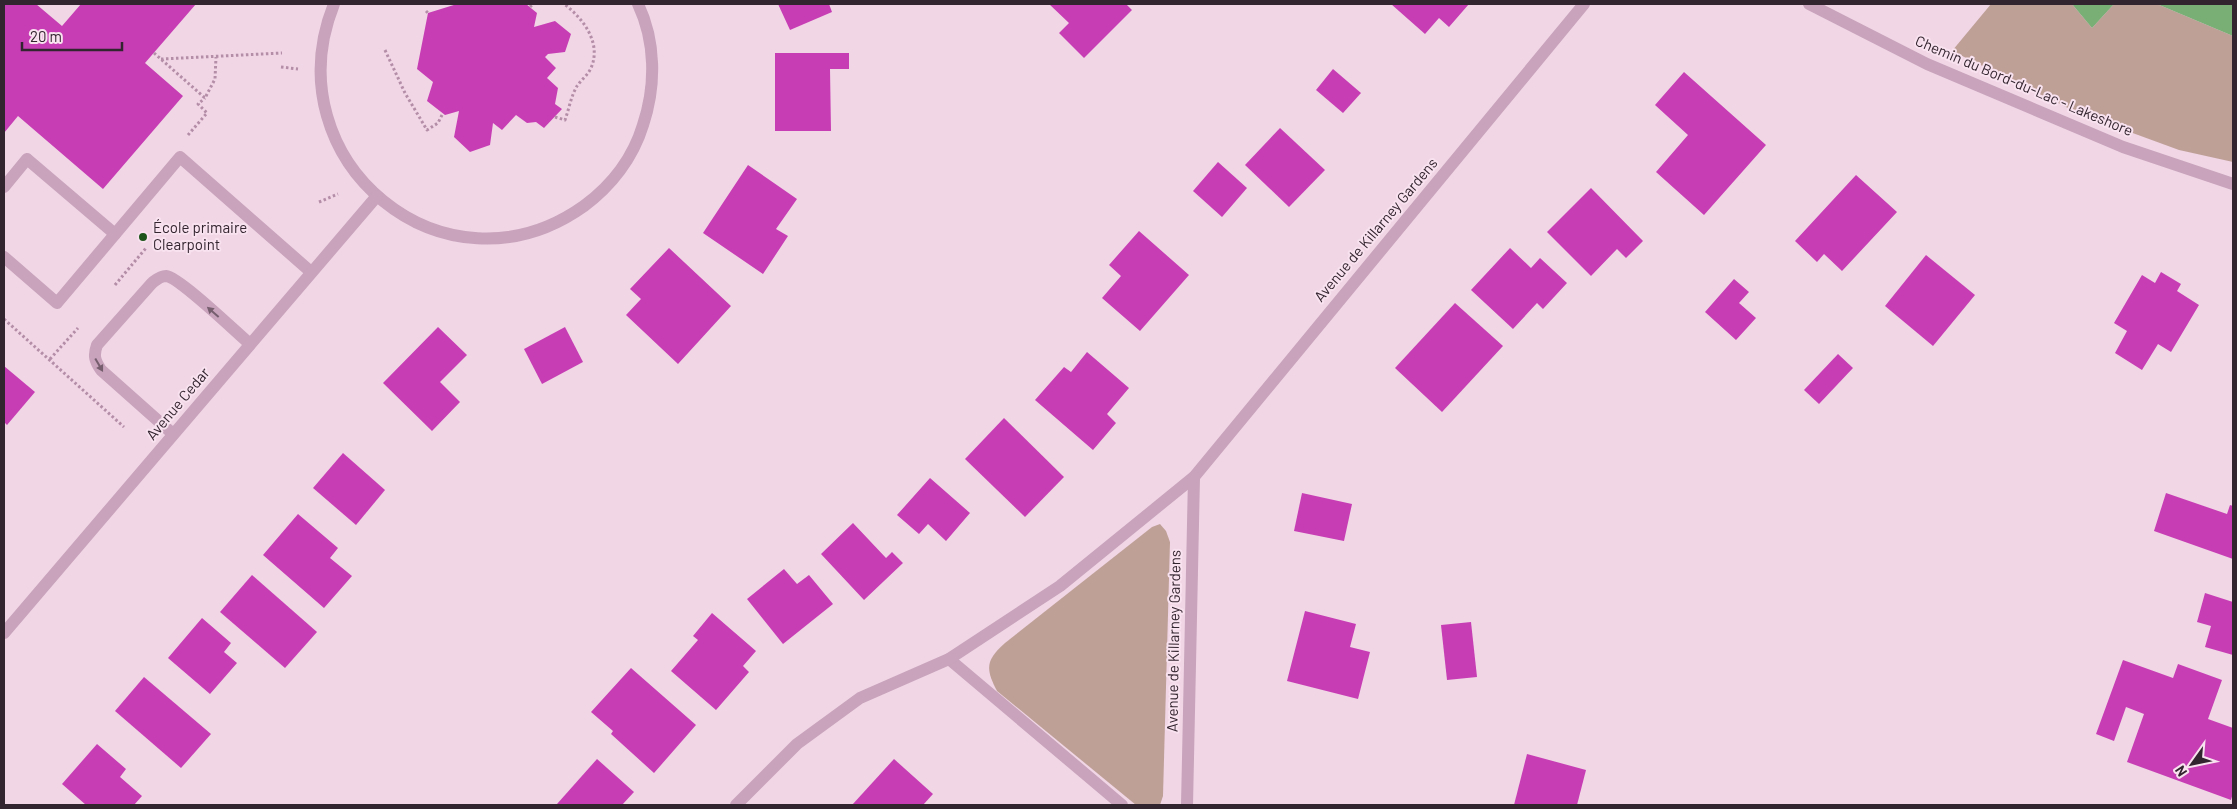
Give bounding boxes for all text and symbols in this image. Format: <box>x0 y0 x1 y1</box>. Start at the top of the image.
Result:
scale bar <box>22 20 122 52</box>
text: 20 m <box>30 27 62 45</box>
street label: Chemin du Bord-du-Lac - Lakeshore <box>1913 31 2136 139</box>
street label: Avenue de Killarney Gardens <box>1310 154 1441 305</box>
place label: École primaire Clearpoint <box>153 218 247 253</box>
marker: École primaire Clearpoint <box>137 231 149 243</box>
one-way arrow <box>208 306 220 318</box>
one-way arrow <box>95 357 103 372</box>
street label: Avenue Cedar <box>142 363 213 443</box>
street label: Avenue de Killarney Gardens <box>1162 550 1184 732</box>
north arrow <box>2167 739 2217 789</box>
text: N <box>2171 763 2190 780</box>

